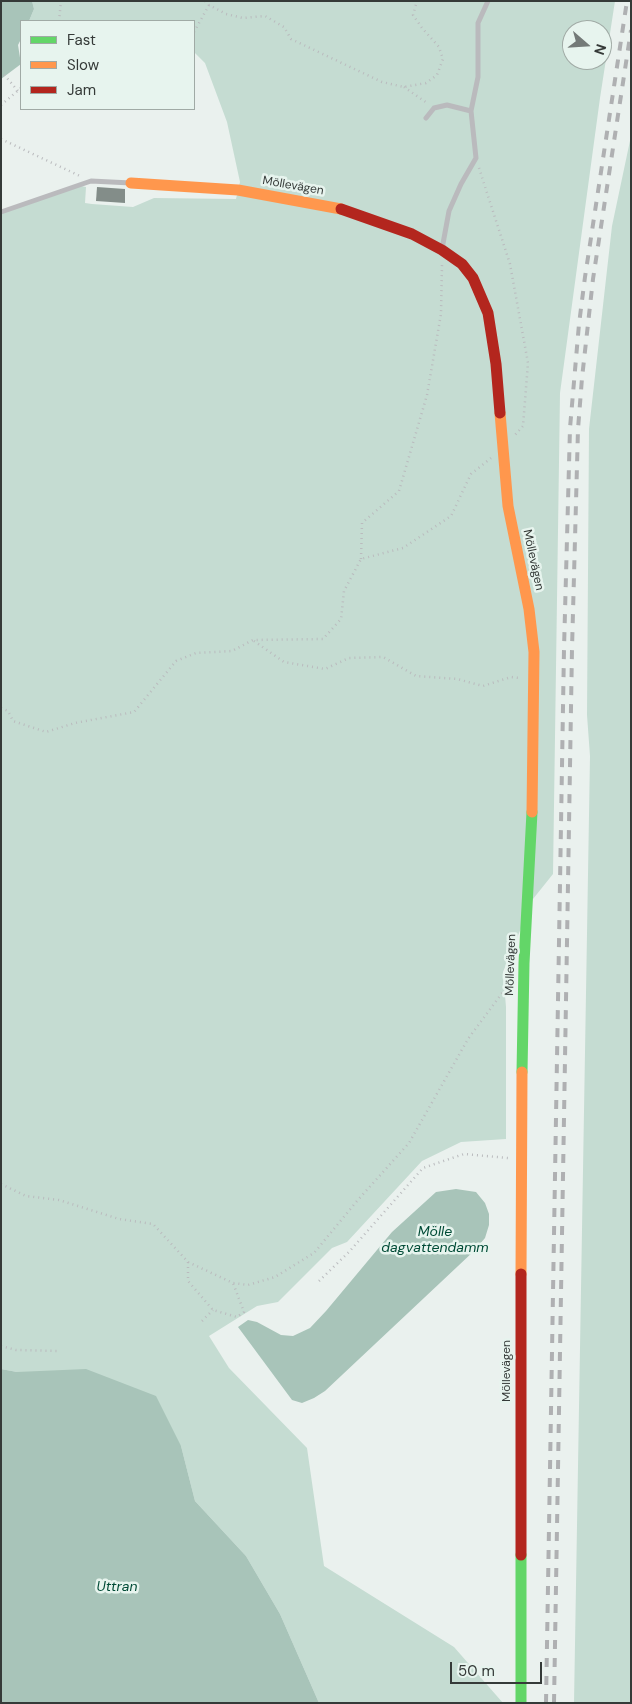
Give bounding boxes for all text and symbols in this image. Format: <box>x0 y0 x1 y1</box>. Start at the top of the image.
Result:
legend <box>20 20 195 110</box>
north arrow <box>562 20 612 70</box>
text: Fast <box>67 30 96 50</box>
text: N <box>590 42 610 57</box>
text: Slow <box>67 55 99 75</box>
text: Jam <box>67 80 96 100</box>
street label: Möllevägen <box>261 174 325 198</box>
street label: Möllevägen <box>520 528 546 592</box>
street label: Möllevägen <box>503 934 519 996</box>
water label: Mölle dagvattendamm <box>381 1224 489 1256</box>
street label: Möllevägen <box>500 1340 514 1402</box>
water label: Uttran <box>97 1579 137 1595</box>
scale bar <box>452 1652 544 1684</box>
text: 50 m <box>458 1661 495 1681</box>

